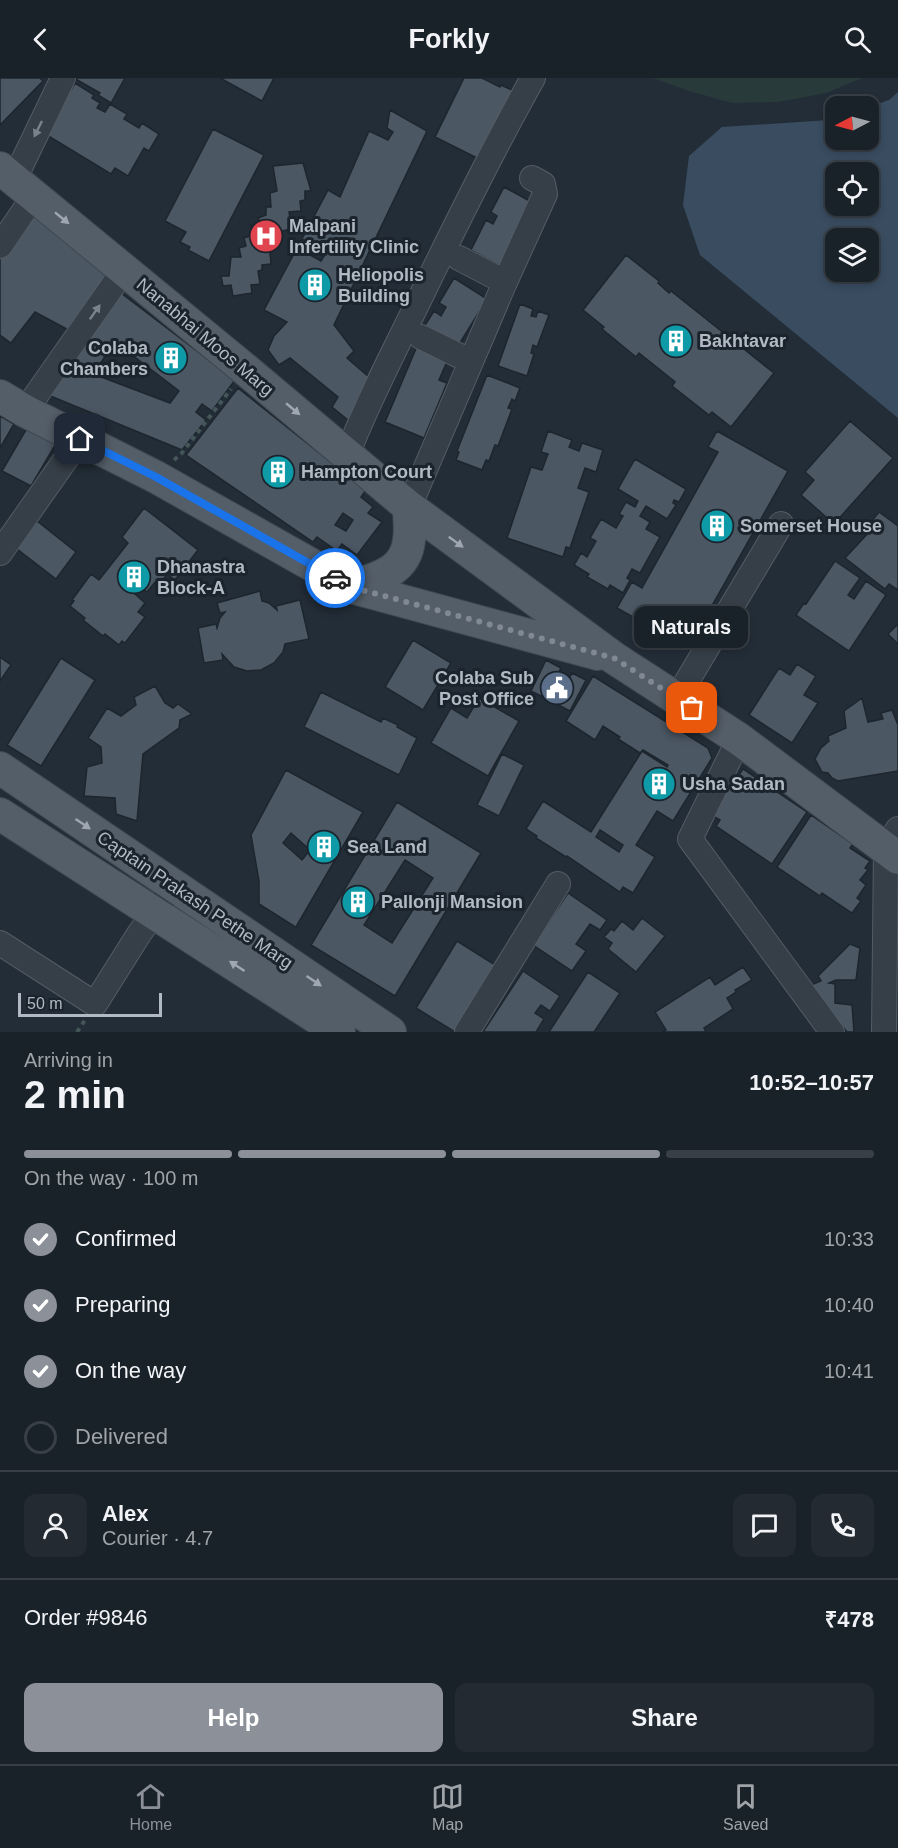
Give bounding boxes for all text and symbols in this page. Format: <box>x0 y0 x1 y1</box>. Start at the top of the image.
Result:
icon: back <box>24 23 57 56</box>
icon: search <box>841 23 874 56</box>
text: Forkly <box>408 24 490 54</box>
north arrow <box>825 96 879 150</box>
map controls <box>825 96 879 282</box>
one-way arrow <box>34 120 43 137</box>
button: locate <box>825 162 879 216</box>
one-way arrow <box>54 212 70 225</box>
place label: Malpani Infertility Clinic <box>289 216 419 257</box>
hospital icon: Malpani Infertility Clinic <box>248 218 284 254</box>
button: layers <box>825 228 879 282</box>
place label: Heliopolis Building <box>338 265 424 306</box>
building icon: Heliopolis Building <box>297 267 333 303</box>
street label: Nanabhai Moos Marg <box>133 274 277 400</box>
one-way arrow <box>89 304 101 320</box>
building icon: Bakhtavar <box>658 323 694 359</box>
place label: Bakhtavar <box>699 331 786 351</box>
place label: Colaba Chambers <box>60 338 149 379</box>
building icon: Colaba Chambers <box>153 340 189 376</box>
one-way arrow <box>285 403 301 416</box>
pin <box>54 413 105 464</box>
icon: home <box>63 422 96 455</box>
building icon: Hampton Court <box>260 454 296 490</box>
place label: Hampton Court <box>301 462 432 482</box>
building icon: Somerset House <box>699 508 735 544</box>
place label: Somerset House <box>740 516 882 536</box>
one-way arrow <box>447 536 463 548</box>
courier <box>305 548 365 608</box>
place label: Dhanastra Block-A <box>157 557 246 598</box>
building icon: Dhanastra Block-A <box>116 559 152 595</box>
icon: car <box>319 562 352 595</box>
callout: Naturals <box>635 606 749 648</box>
text: Naturals <box>651 616 731 638</box>
place label: Colaba Sub Post Office <box>435 668 534 709</box>
public building icon: Colaba Sub Post Office <box>539 670 575 706</box>
pin <box>666 682 717 733</box>
icon: bag <box>675 691 708 724</box>
building icon: Usha Sadan <box>641 766 677 802</box>
place label: Usha Sadan <box>682 774 785 794</box>
one-way arrow <box>75 818 91 830</box>
street label: Captain Prakash Pethe Marg <box>94 827 296 973</box>
building icon: Sea Land <box>306 829 342 865</box>
place label: Sea Land <box>347 837 427 857</box>
building icon: Pallonji Mansion <box>340 884 376 920</box>
place label: Pallonji Mansion <box>381 892 523 912</box>
one-way arrow <box>229 961 245 972</box>
one-way arrow <box>306 975 323 986</box>
scale bar <box>18 990 162 1018</box>
text: 50 m <box>27 995 63 1012</box>
text: Arriving in <box>24 1049 113 1071</box>
text: 10:52–10:57 <box>749 1070 874 1095</box>
text: 2 min <box>24 1073 126 1116</box>
text: On the way · 100 m <box>24 1167 199 1189</box>
icon: check <box>24 1223 57 1256</box>
text: Confirmed <box>75 1226 176 1251</box>
text: 10:33 <box>824 1228 874 1250</box>
icon: check <box>24 1289 57 1322</box>
text: Preparing <box>75 1292 170 1317</box>
text: 10:40 <box>824 1294 874 1316</box>
icon: check <box>24 1355 57 1388</box>
text: On the way <box>75 1358 186 1383</box>
text: 10:41 <box>824 1360 874 1382</box>
text: Delivered <box>75 1424 168 1449</box>
button: person <box>24 1494 87 1557</box>
button: chat <box>733 1494 796 1557</box>
button: phone <box>811 1494 874 1557</box>
text: Alex <box>102 1501 148 1526</box>
text: Courier · 4.7 <box>102 1527 213 1549</box>
text: Order #9846 <box>24 1605 148 1630</box>
text: ₹478 <box>825 1607 874 1632</box>
button: Help <box>24 1683 443 1752</box>
button: Share <box>455 1683 874 1752</box>
tab: Home <box>129 1780 172 1834</box>
tab: Map <box>431 1780 464 1834</box>
tab: Saved <box>723 1780 768 1834</box>

